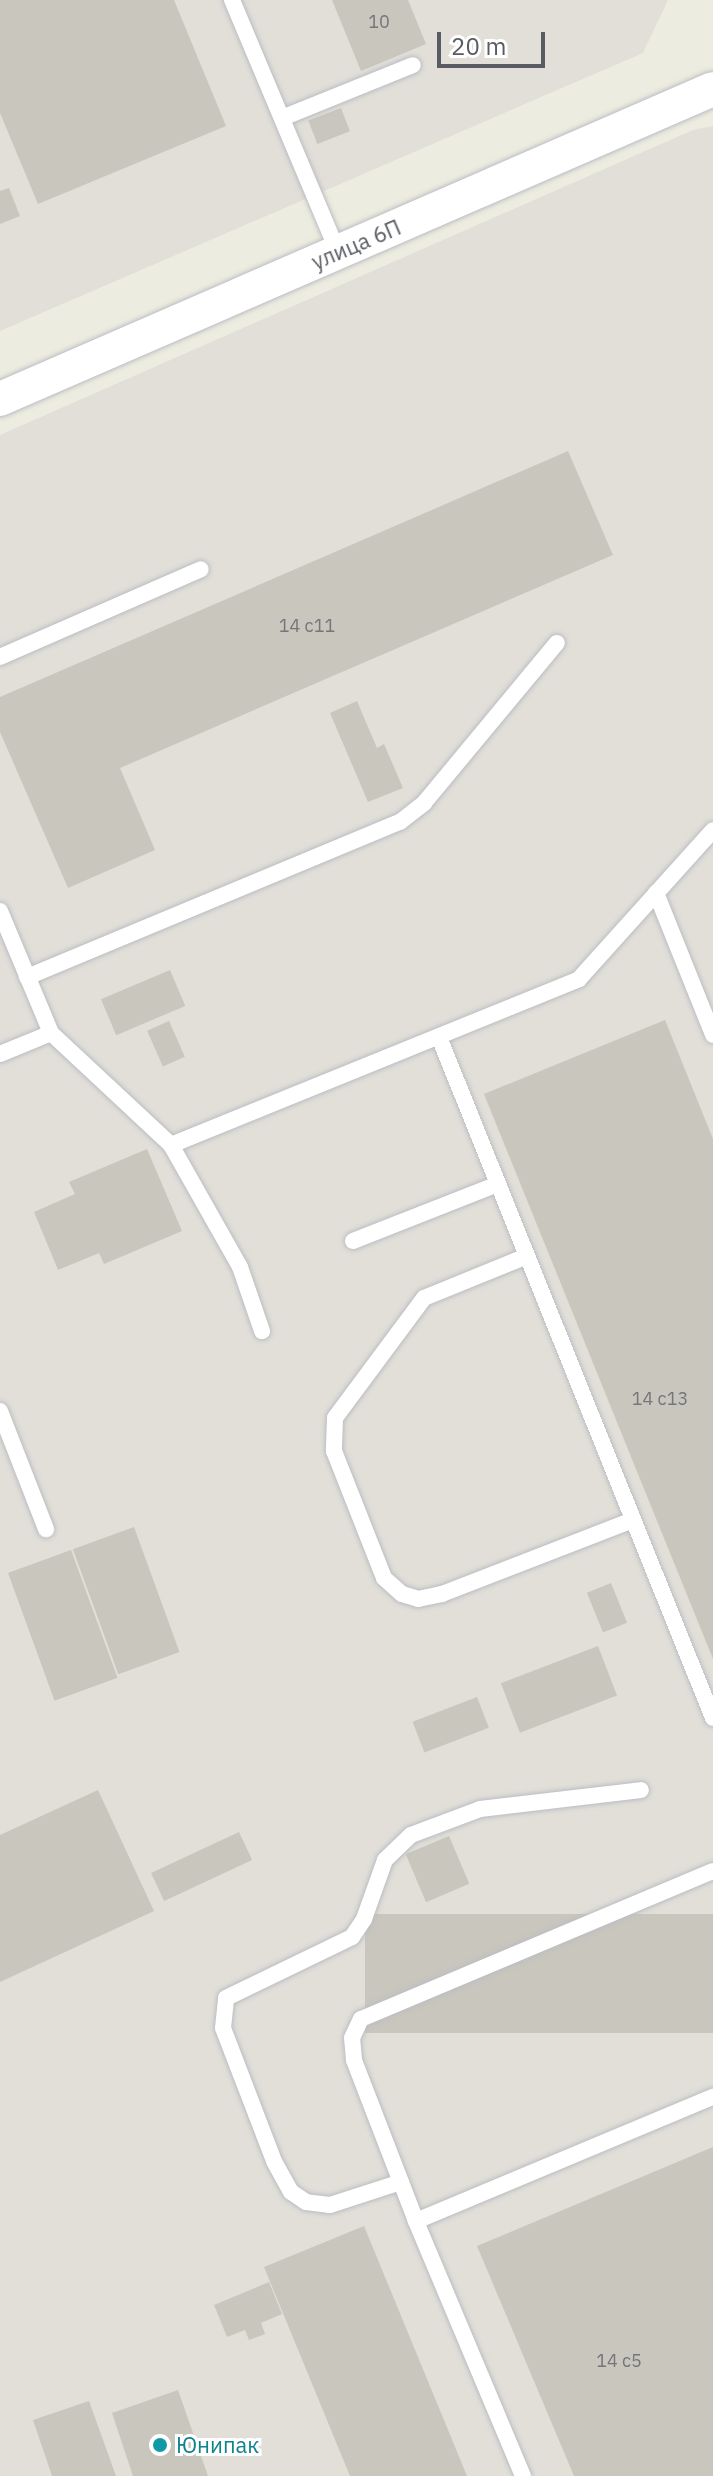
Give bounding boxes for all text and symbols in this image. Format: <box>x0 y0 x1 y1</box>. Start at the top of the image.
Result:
house number: 10 <box>368 11 390 33</box>
scale bar <box>441 16 549 66</box>
text: 20 m <box>451 30 506 62</box>
street label: улица 6П <box>307 213 405 275</box>
house number: 14 с11 <box>279 615 335 637</box>
house number: 14 с13 <box>632 1388 688 1410</box>
house number: 14 с5 <box>596 2350 642 2372</box>
place label: Юнипак <box>176 2432 259 2458</box>
marker: Юнипак <box>151 2436 169 2454</box>

